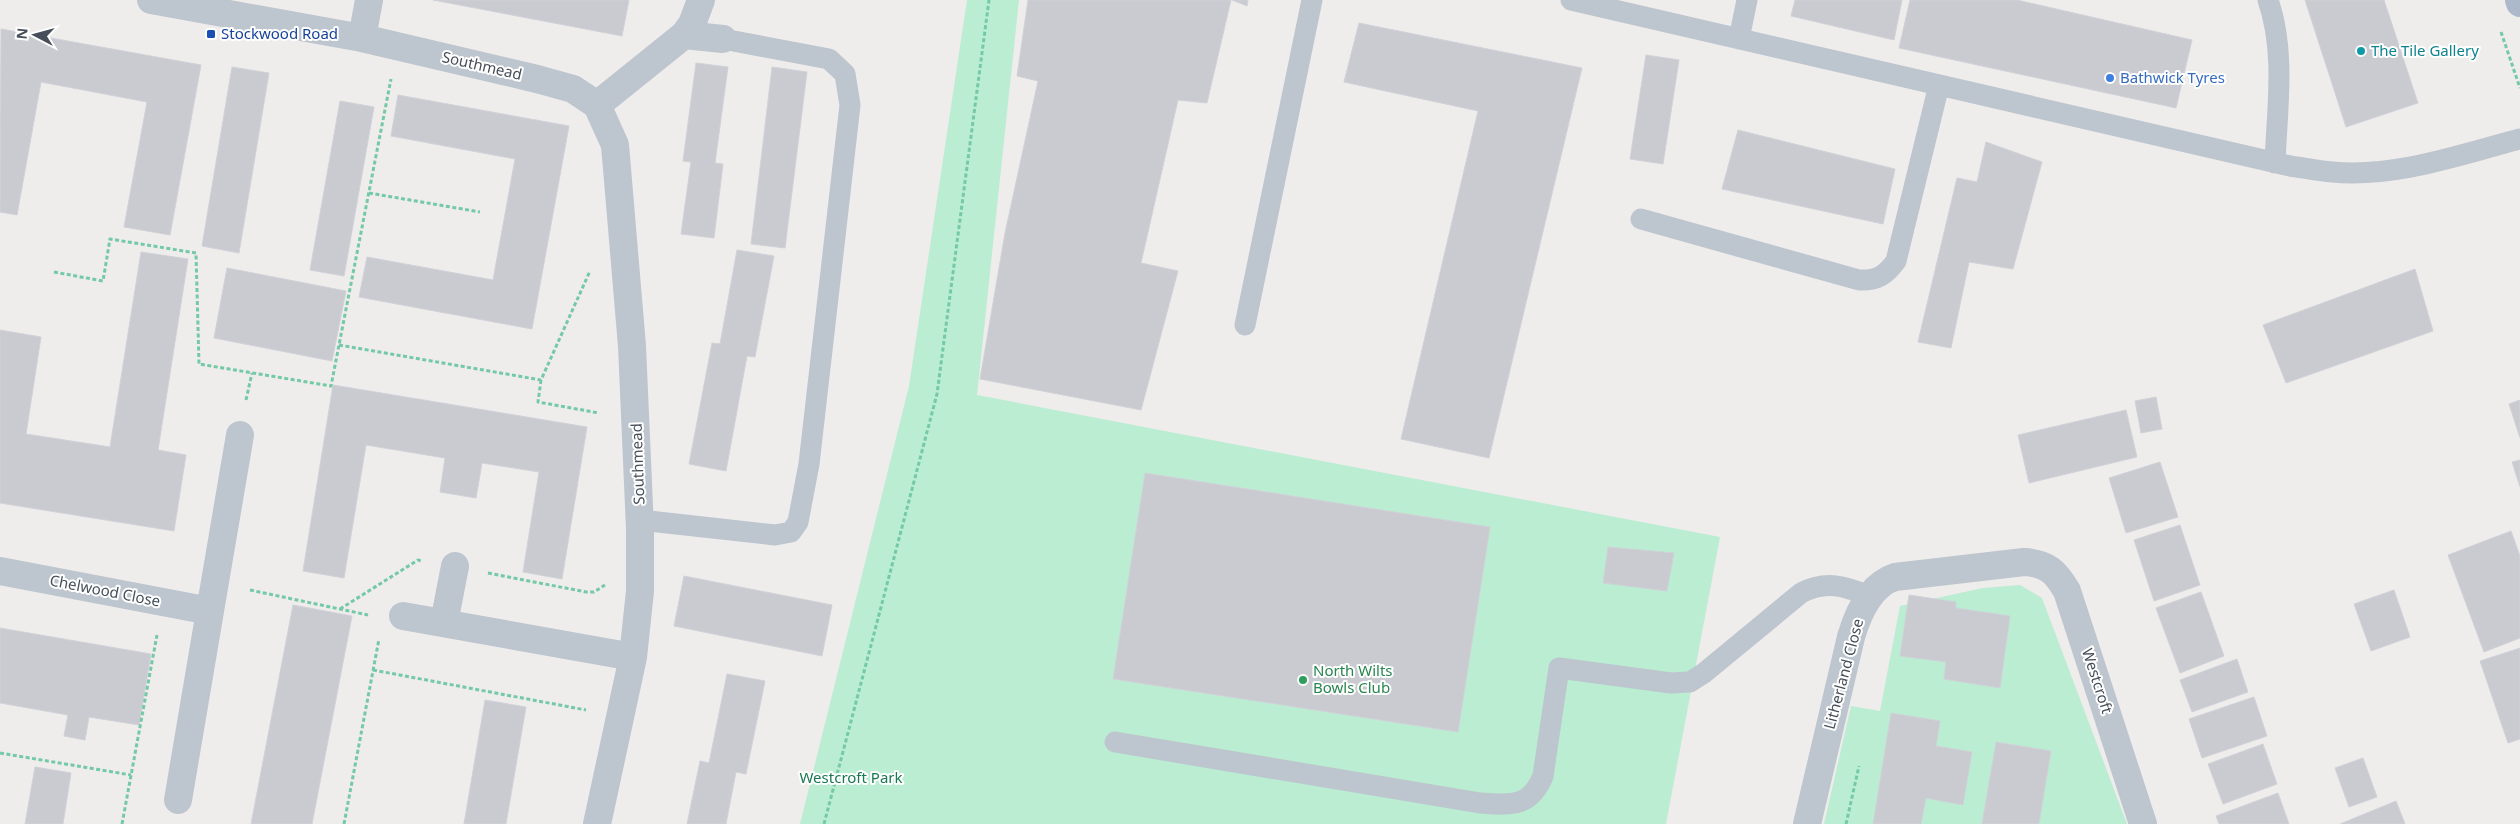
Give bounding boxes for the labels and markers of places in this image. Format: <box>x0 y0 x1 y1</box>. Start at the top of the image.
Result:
place label: Stockwood Road <box>221 23 338 43</box>
marker: Stockwood Road <box>205 28 217 40</box>
place label: The Tile Gallery <box>2371 40 2479 60</box>
marker: The Tile Gallery <box>2355 45 2367 57</box>
place label: Bathwick Tyres <box>2120 67 2225 87</box>
marker: Bathwick Tyres <box>2104 72 2116 84</box>
place label: North Wilts Bowls Club <box>1313 660 1393 697</box>
marker: North Wilts Bowls Club <box>1297 674 1309 686</box>

